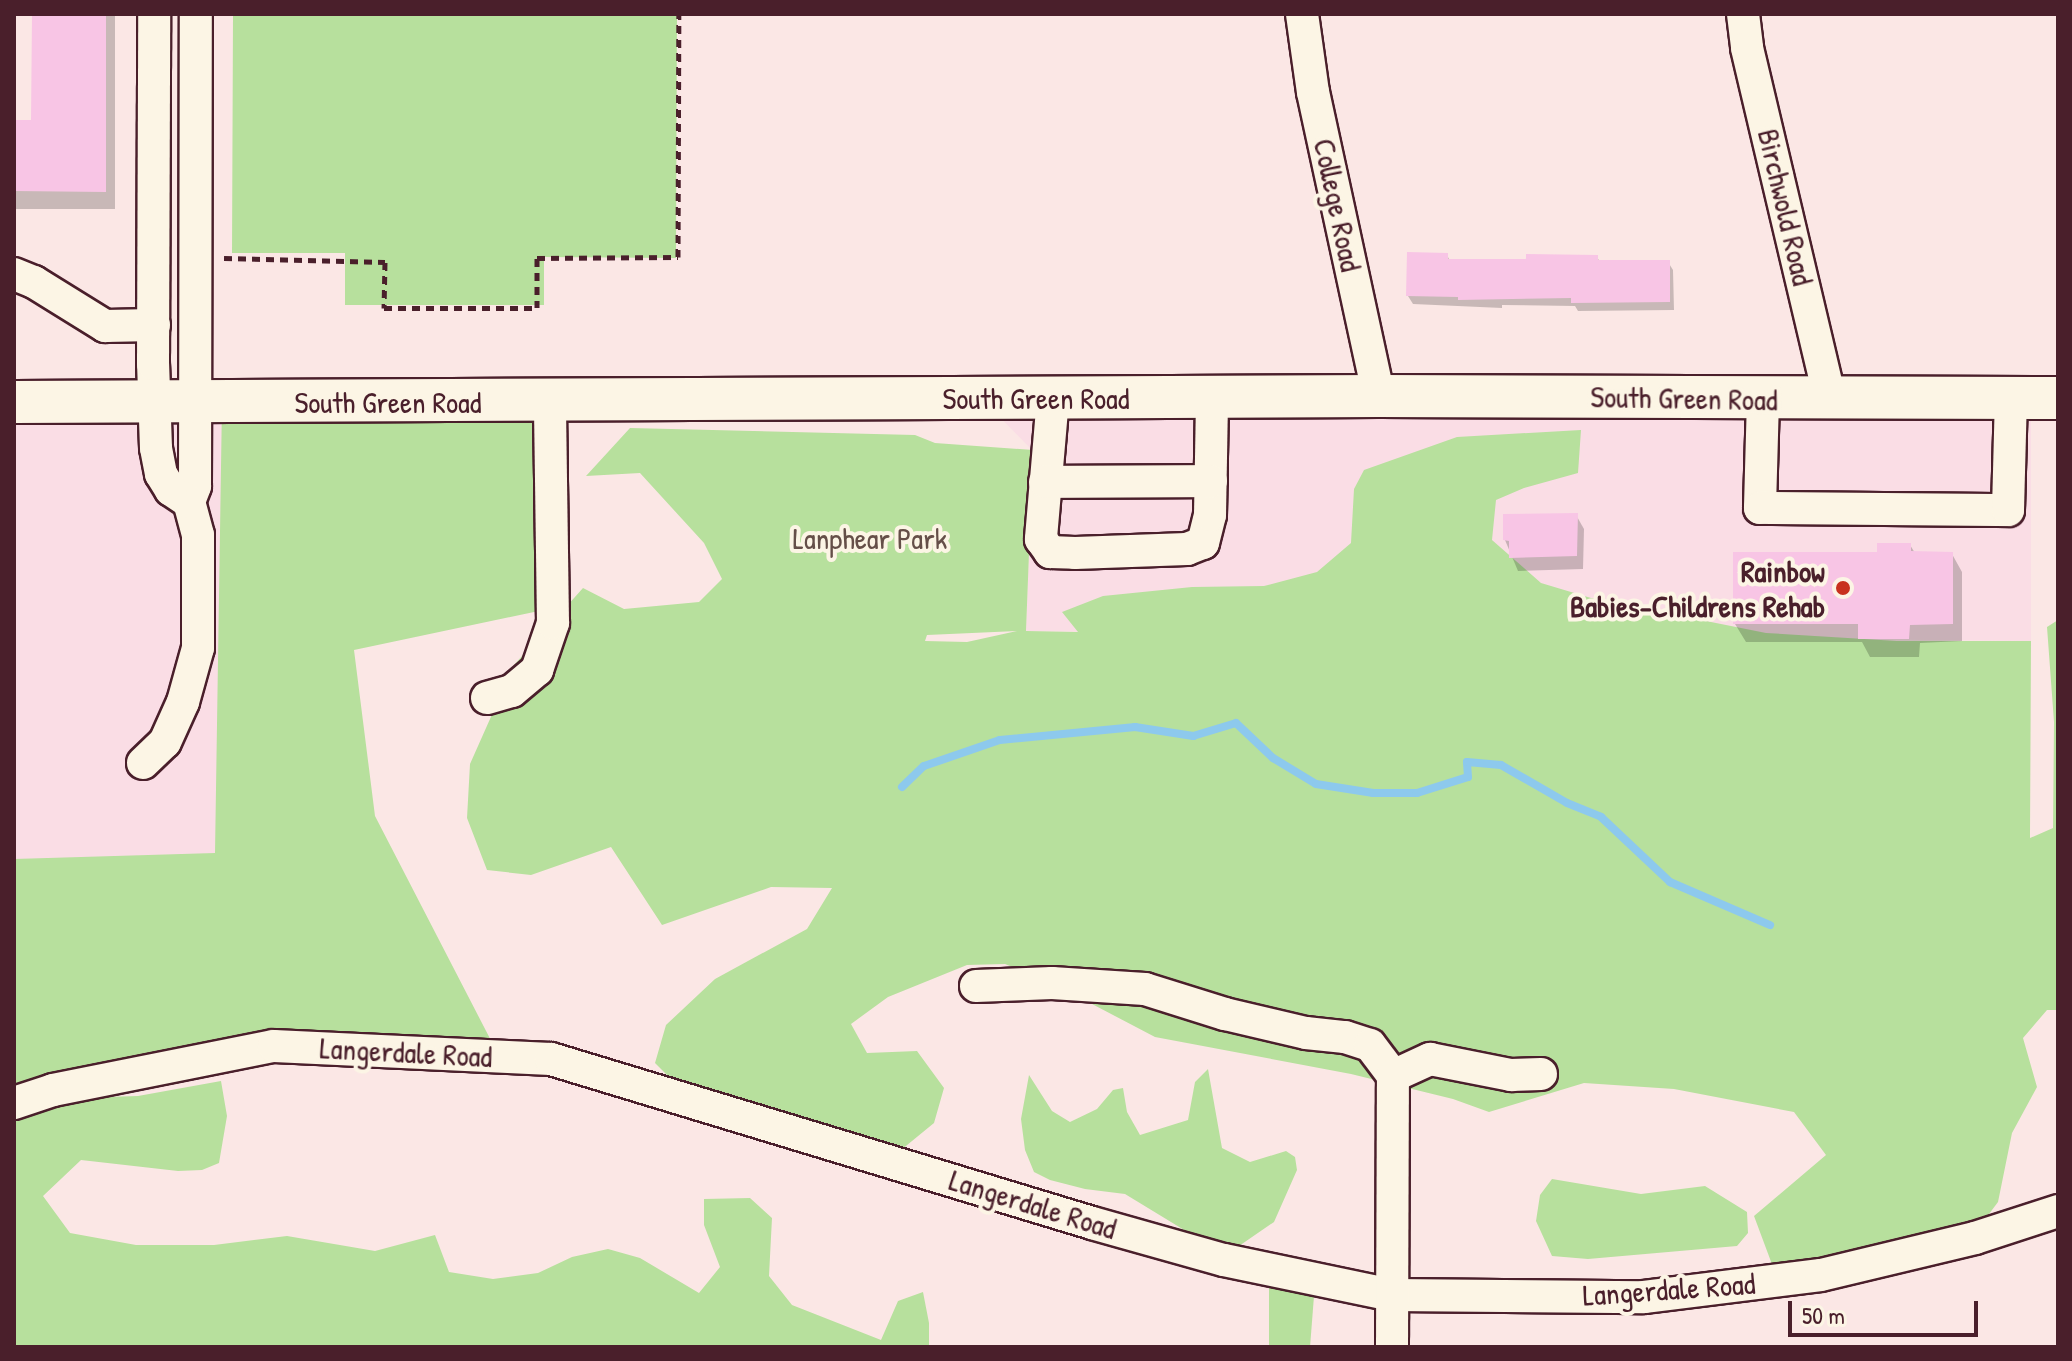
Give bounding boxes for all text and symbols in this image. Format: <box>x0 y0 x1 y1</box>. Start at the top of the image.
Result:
street label: Birchwold Road <box>1751 125 1821 289</box>
street label: College Road <box>1306 135 1370 275</box>
street label: South Green Road <box>1590 378 1778 418</box>
street label: South Green Road <box>942 380 1130 416</box>
street label: South Green Road <box>294 384 482 420</box>
park label: Lanphear Park <box>793 520 947 556</box>
place label: Rainbow Babies-Childrens Rehab <box>1570 553 1825 624</box>
marker: Rainbow Babies-Childrens Rehab <box>1832 577 1854 599</box>
street label: Langerdale Road <box>319 1030 493 1074</box>
street label: Langerdale Road <box>945 1162 1121 1246</box>
street label: Langerdale Road <box>1582 1265 1756 1313</box>
scale bar <box>1792 1285 1982 1335</box>
text: 50 m <box>1802 1299 1845 1331</box>

